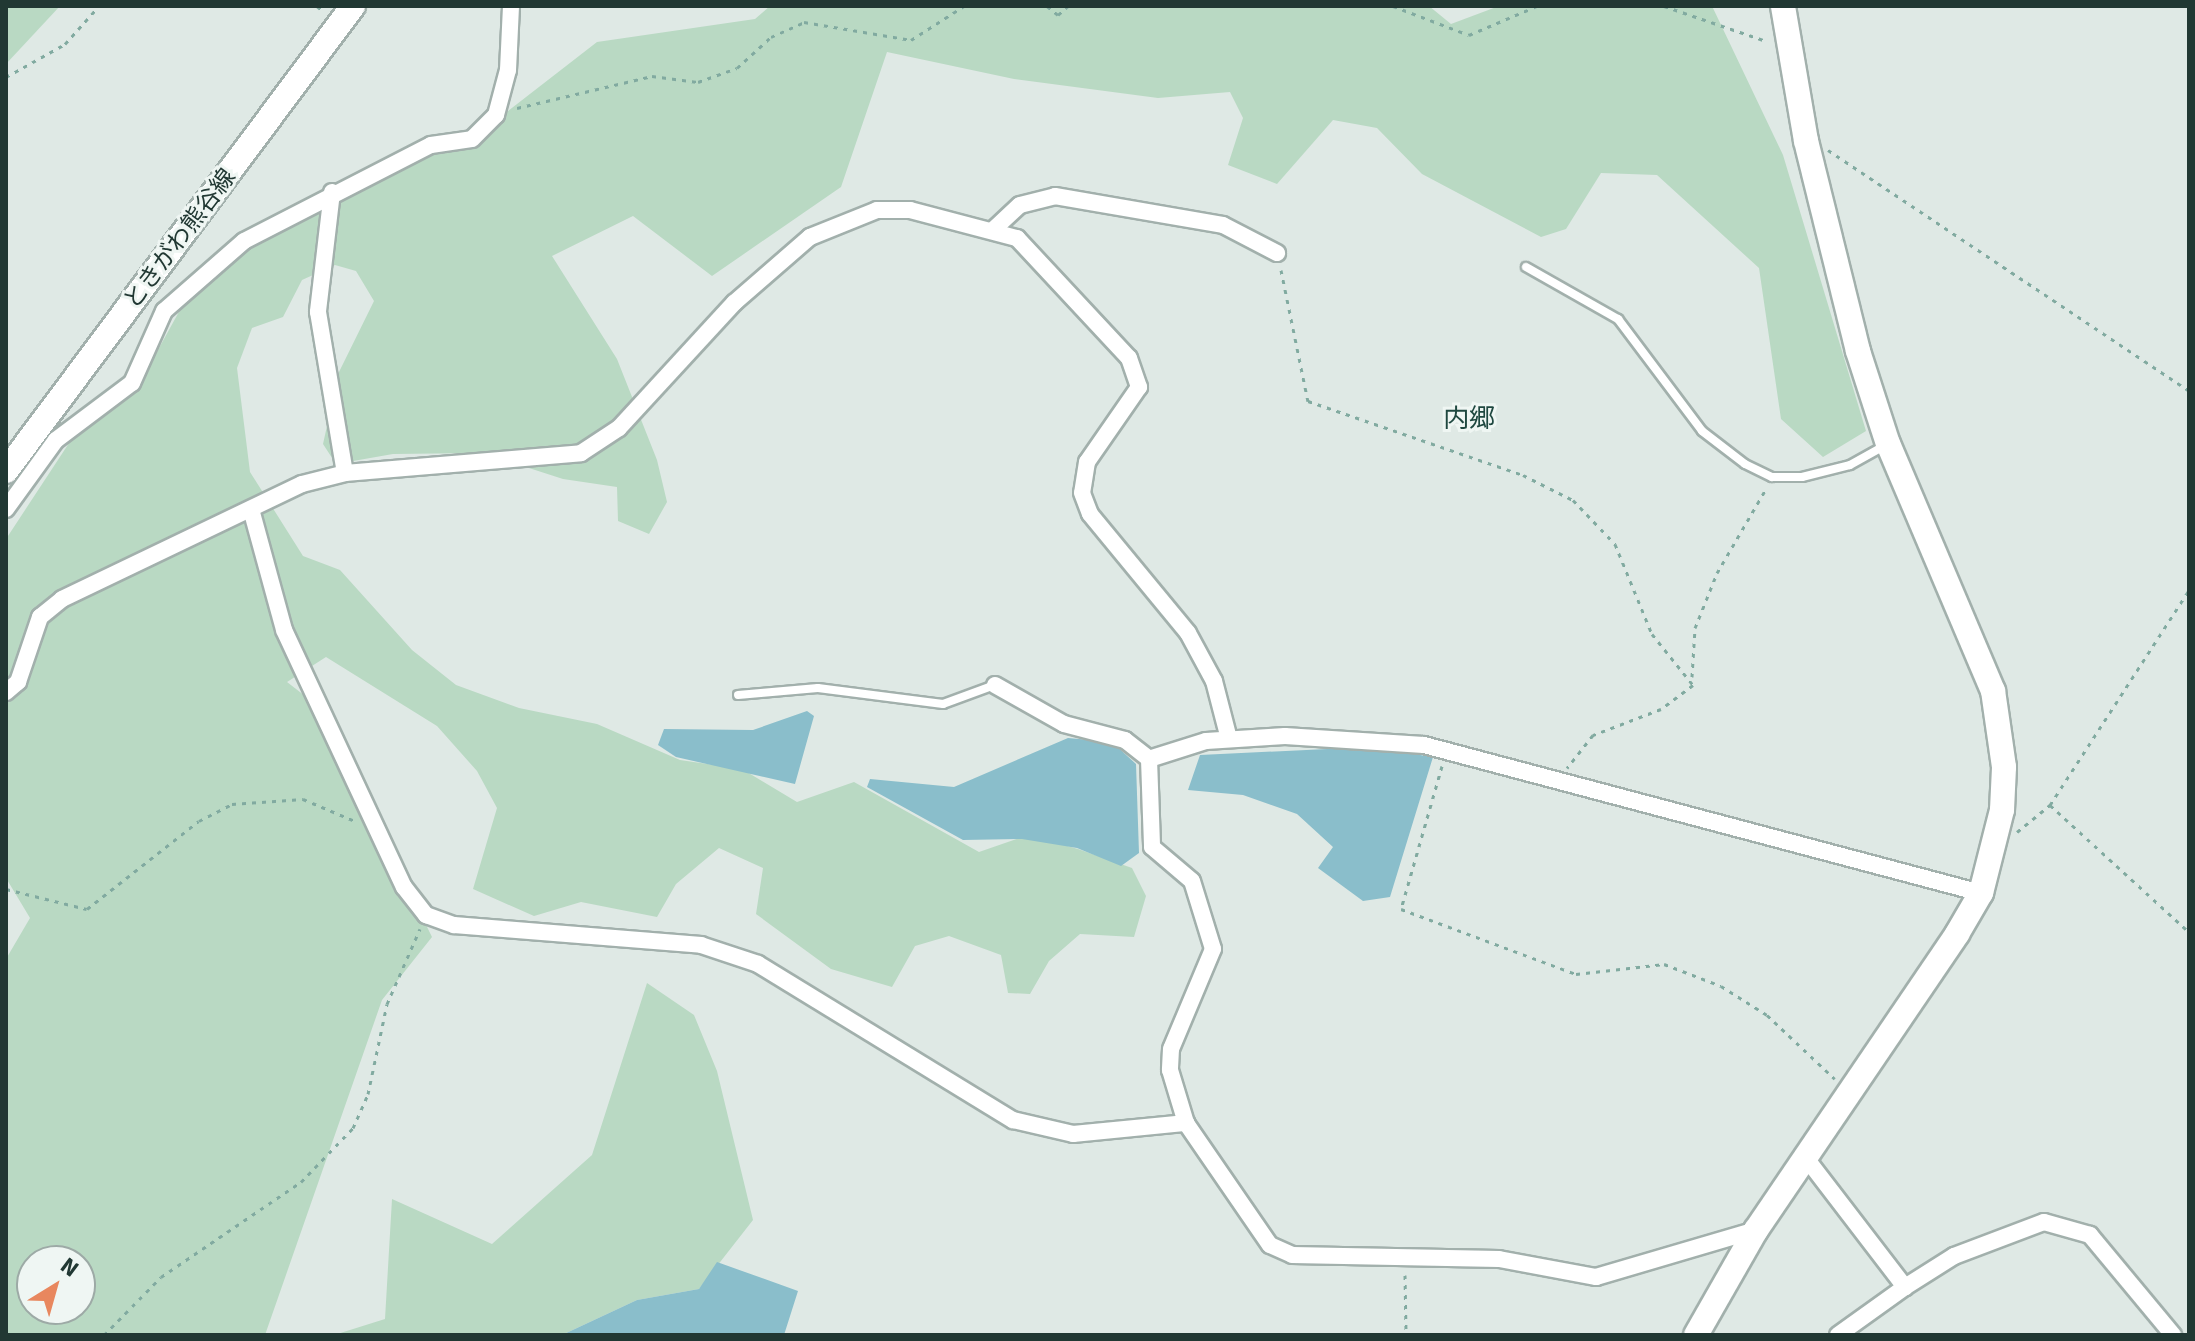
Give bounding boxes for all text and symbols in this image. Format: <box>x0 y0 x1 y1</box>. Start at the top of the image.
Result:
street label: ときがわ熊谷線 <box>118 163 242 315</box>
district label: 内郷 <box>1443 404 1495 436</box>
north arrow <box>16 1245 96 1325</box>
text: N <box>55 1252 84 1282</box>

